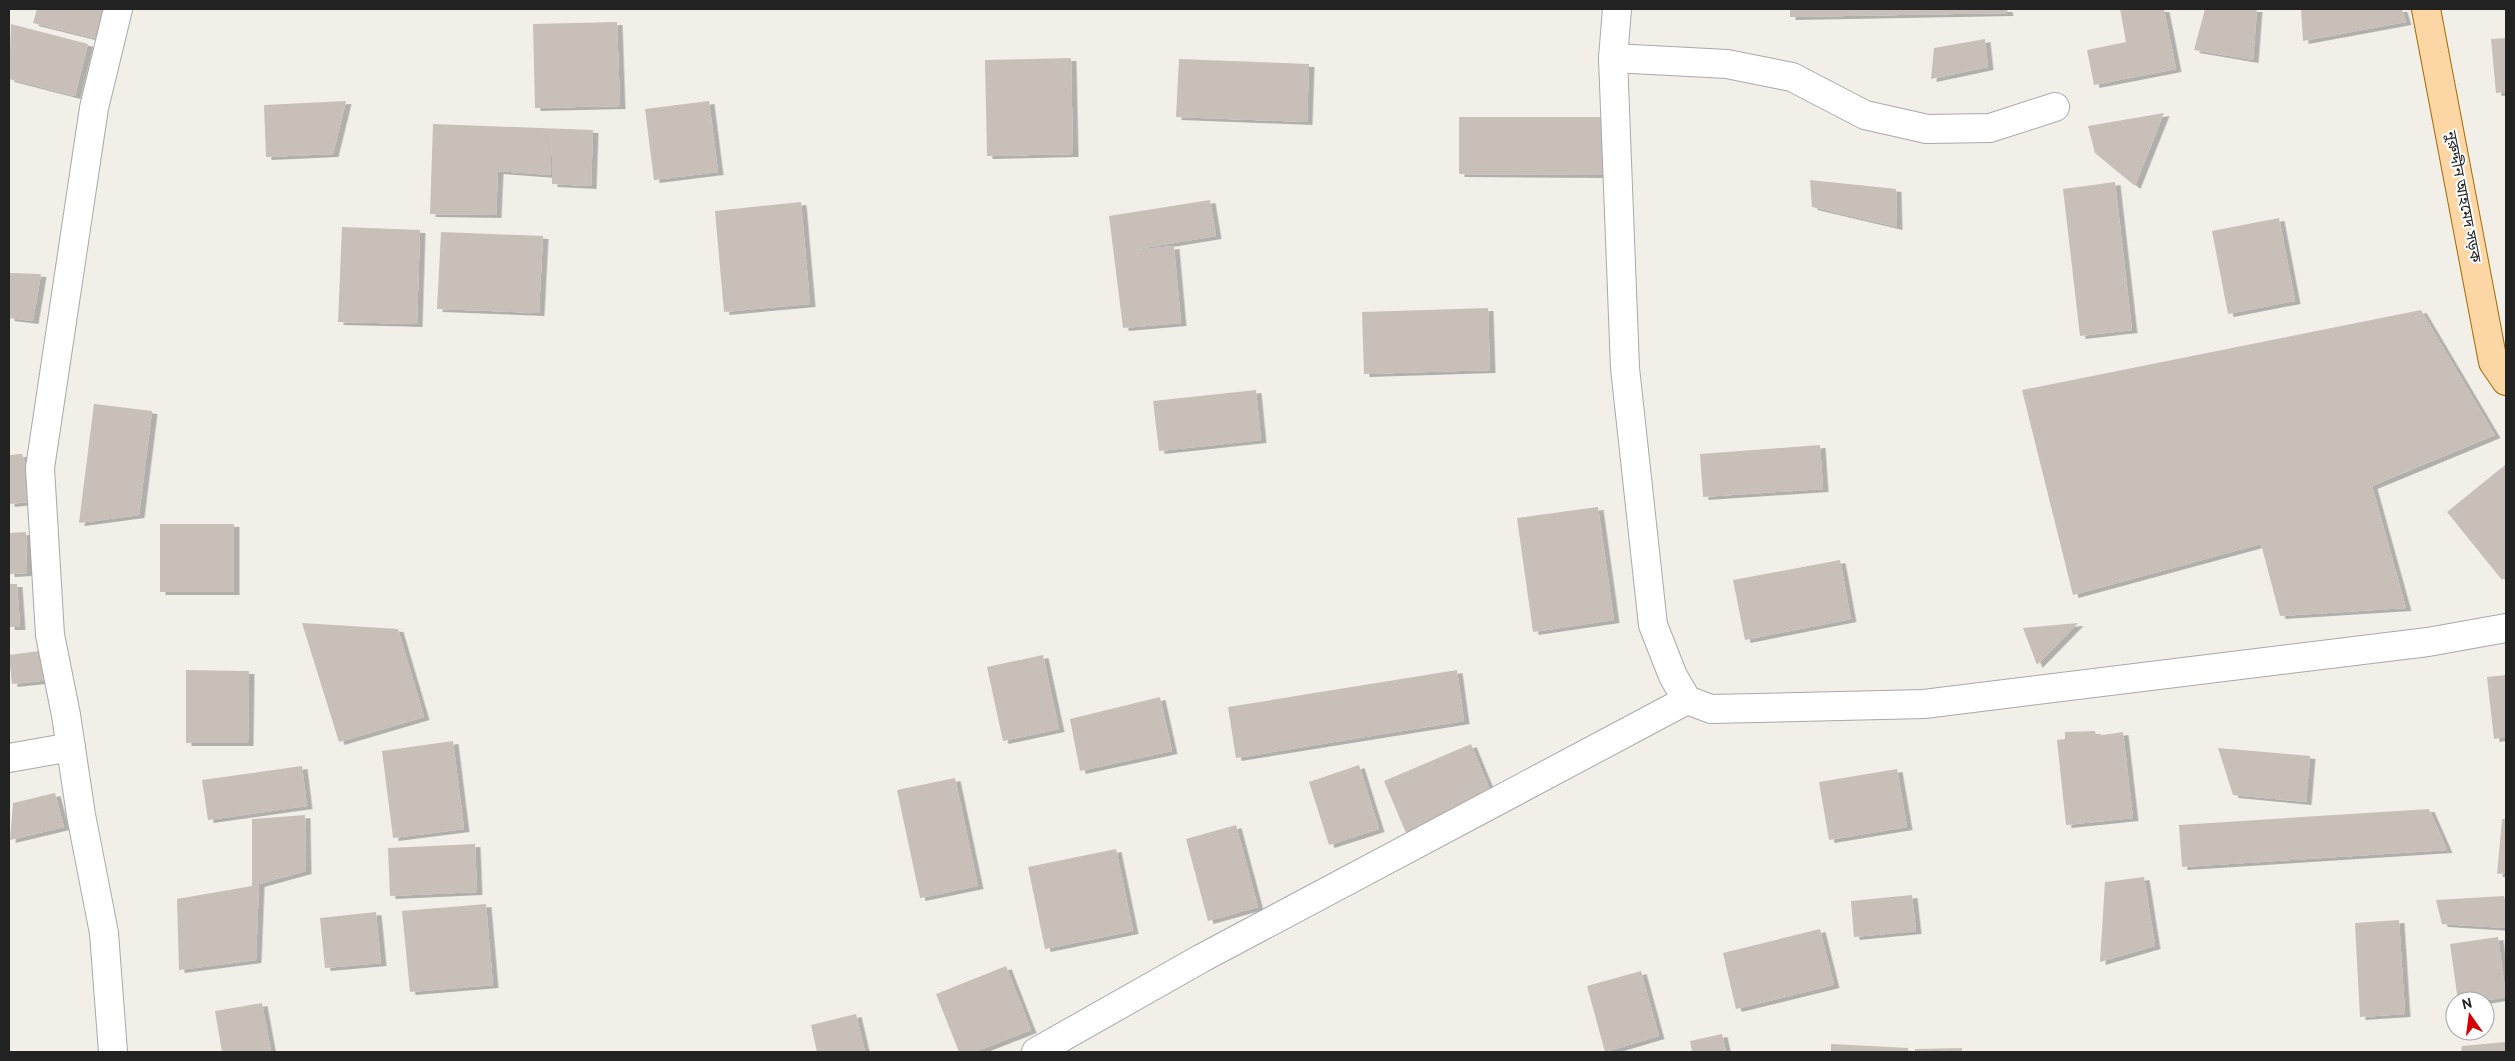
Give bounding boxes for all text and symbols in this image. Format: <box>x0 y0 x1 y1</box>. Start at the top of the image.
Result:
street label: নুরুদ্দীন আহমেদ সড়ক <box>2440 129 2484 265</box>
north arrow <box>2445 991 2495 1041</box>
text: N <box>2460 995 2474 1014</box>

